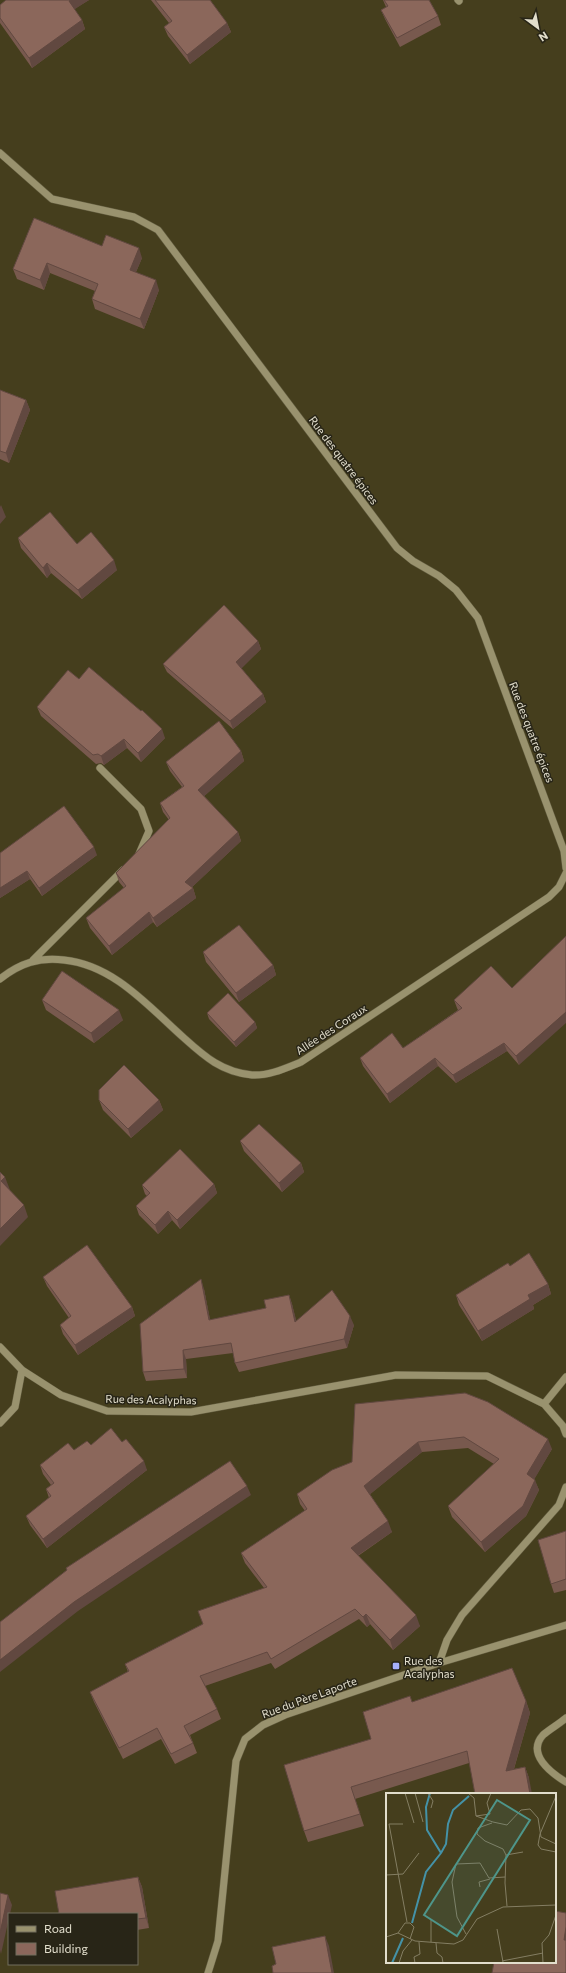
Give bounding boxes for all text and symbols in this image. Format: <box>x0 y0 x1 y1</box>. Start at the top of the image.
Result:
north arrow <box>518 8 558 48</box>
text: N <box>537 29 551 45</box>
street label: Rue des quatre épices <box>307 413 381 507</box>
street label: Rue des quatre épices <box>507 680 557 784</box>
street label: Allée des Coraux <box>293 1001 369 1057</box>
street label: Rue des Acalyphas <box>105 1392 197 1406</box>
place label: Rue des Acalyphas <box>404 1654 455 1680</box>
marker: Rue des Acalyphas <box>391 1661 401 1671</box>
street label: Rue du Père Laporte <box>260 1674 359 1720</box>
inset map <box>386 1793 556 1963</box>
legend <box>8 1913 138 1965</box>
text: Road <box>44 1921 72 1935</box>
text: Building <box>44 1941 88 1955</box>

